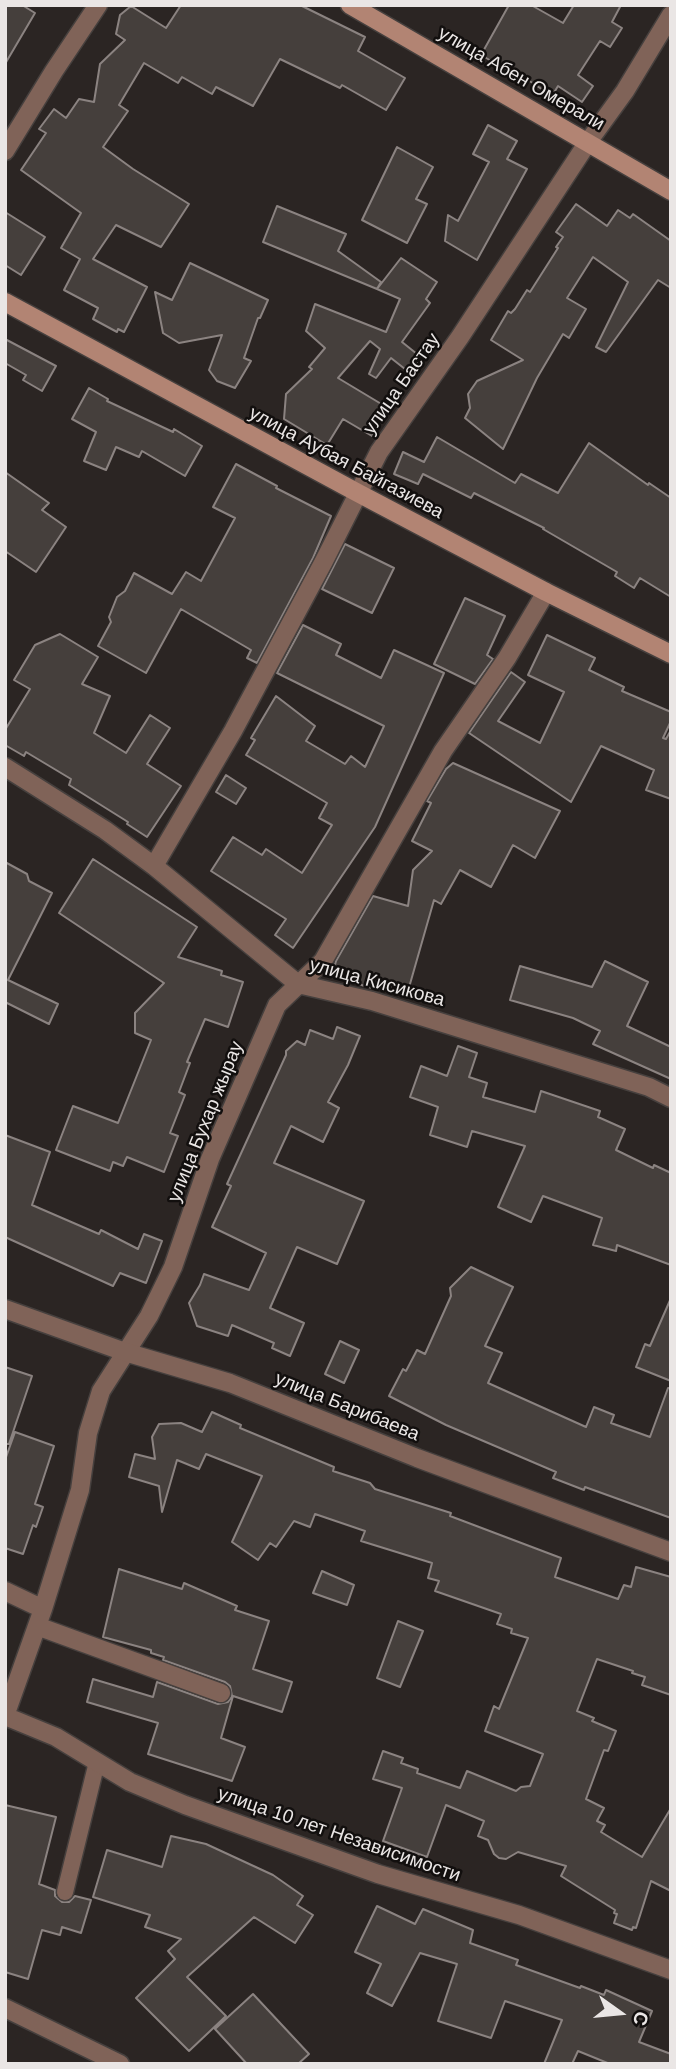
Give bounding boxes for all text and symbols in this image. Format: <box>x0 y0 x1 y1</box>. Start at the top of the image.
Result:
street label: улица Абен Омерали <box>434 22 608 136</box>
street label: улица Бастау <box>359 329 445 439</box>
street label: улица Аубая Байгазиева <box>245 402 447 524</box>
street label: улица Кисикова <box>307 954 447 1012</box>
street label: улица Бухар жырау <box>163 1038 249 1206</box>
street label: улица Барибаева <box>271 1368 423 1446</box>
street label: улица 10 лет Независимости <box>215 1783 463 1887</box>
north arrow <box>585 1978 655 2048</box>
text: С <box>629 2009 653 2028</box>

